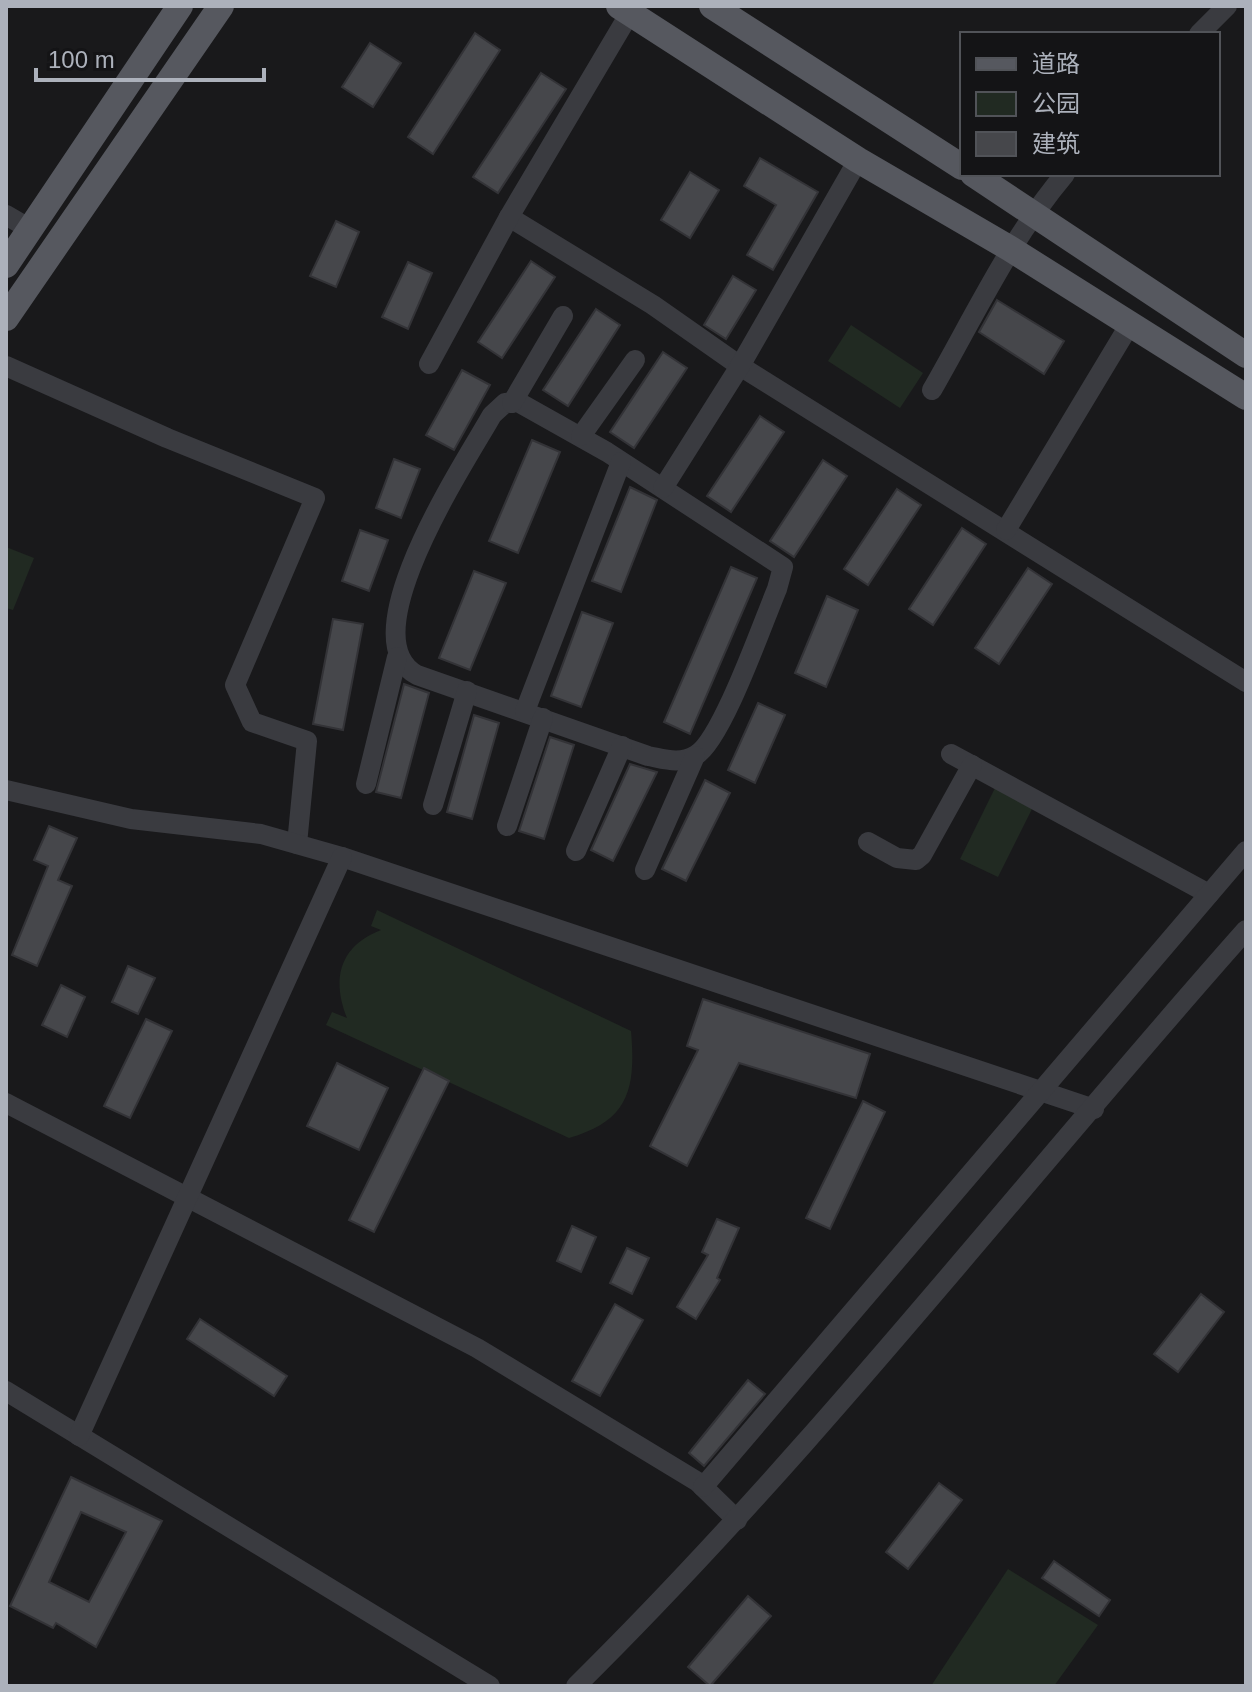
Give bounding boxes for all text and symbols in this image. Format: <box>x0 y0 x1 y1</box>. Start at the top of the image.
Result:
scale bar <box>36 32 264 82</box>
legend <box>960 32 1220 176</box>
text: 100 m <box>48 46 115 73</box>
text: 道路 <box>1032 50 1080 77</box>
text: 公园 <box>1032 90 1080 117</box>
text: 建筑 <box>1032 130 1080 157</box>

